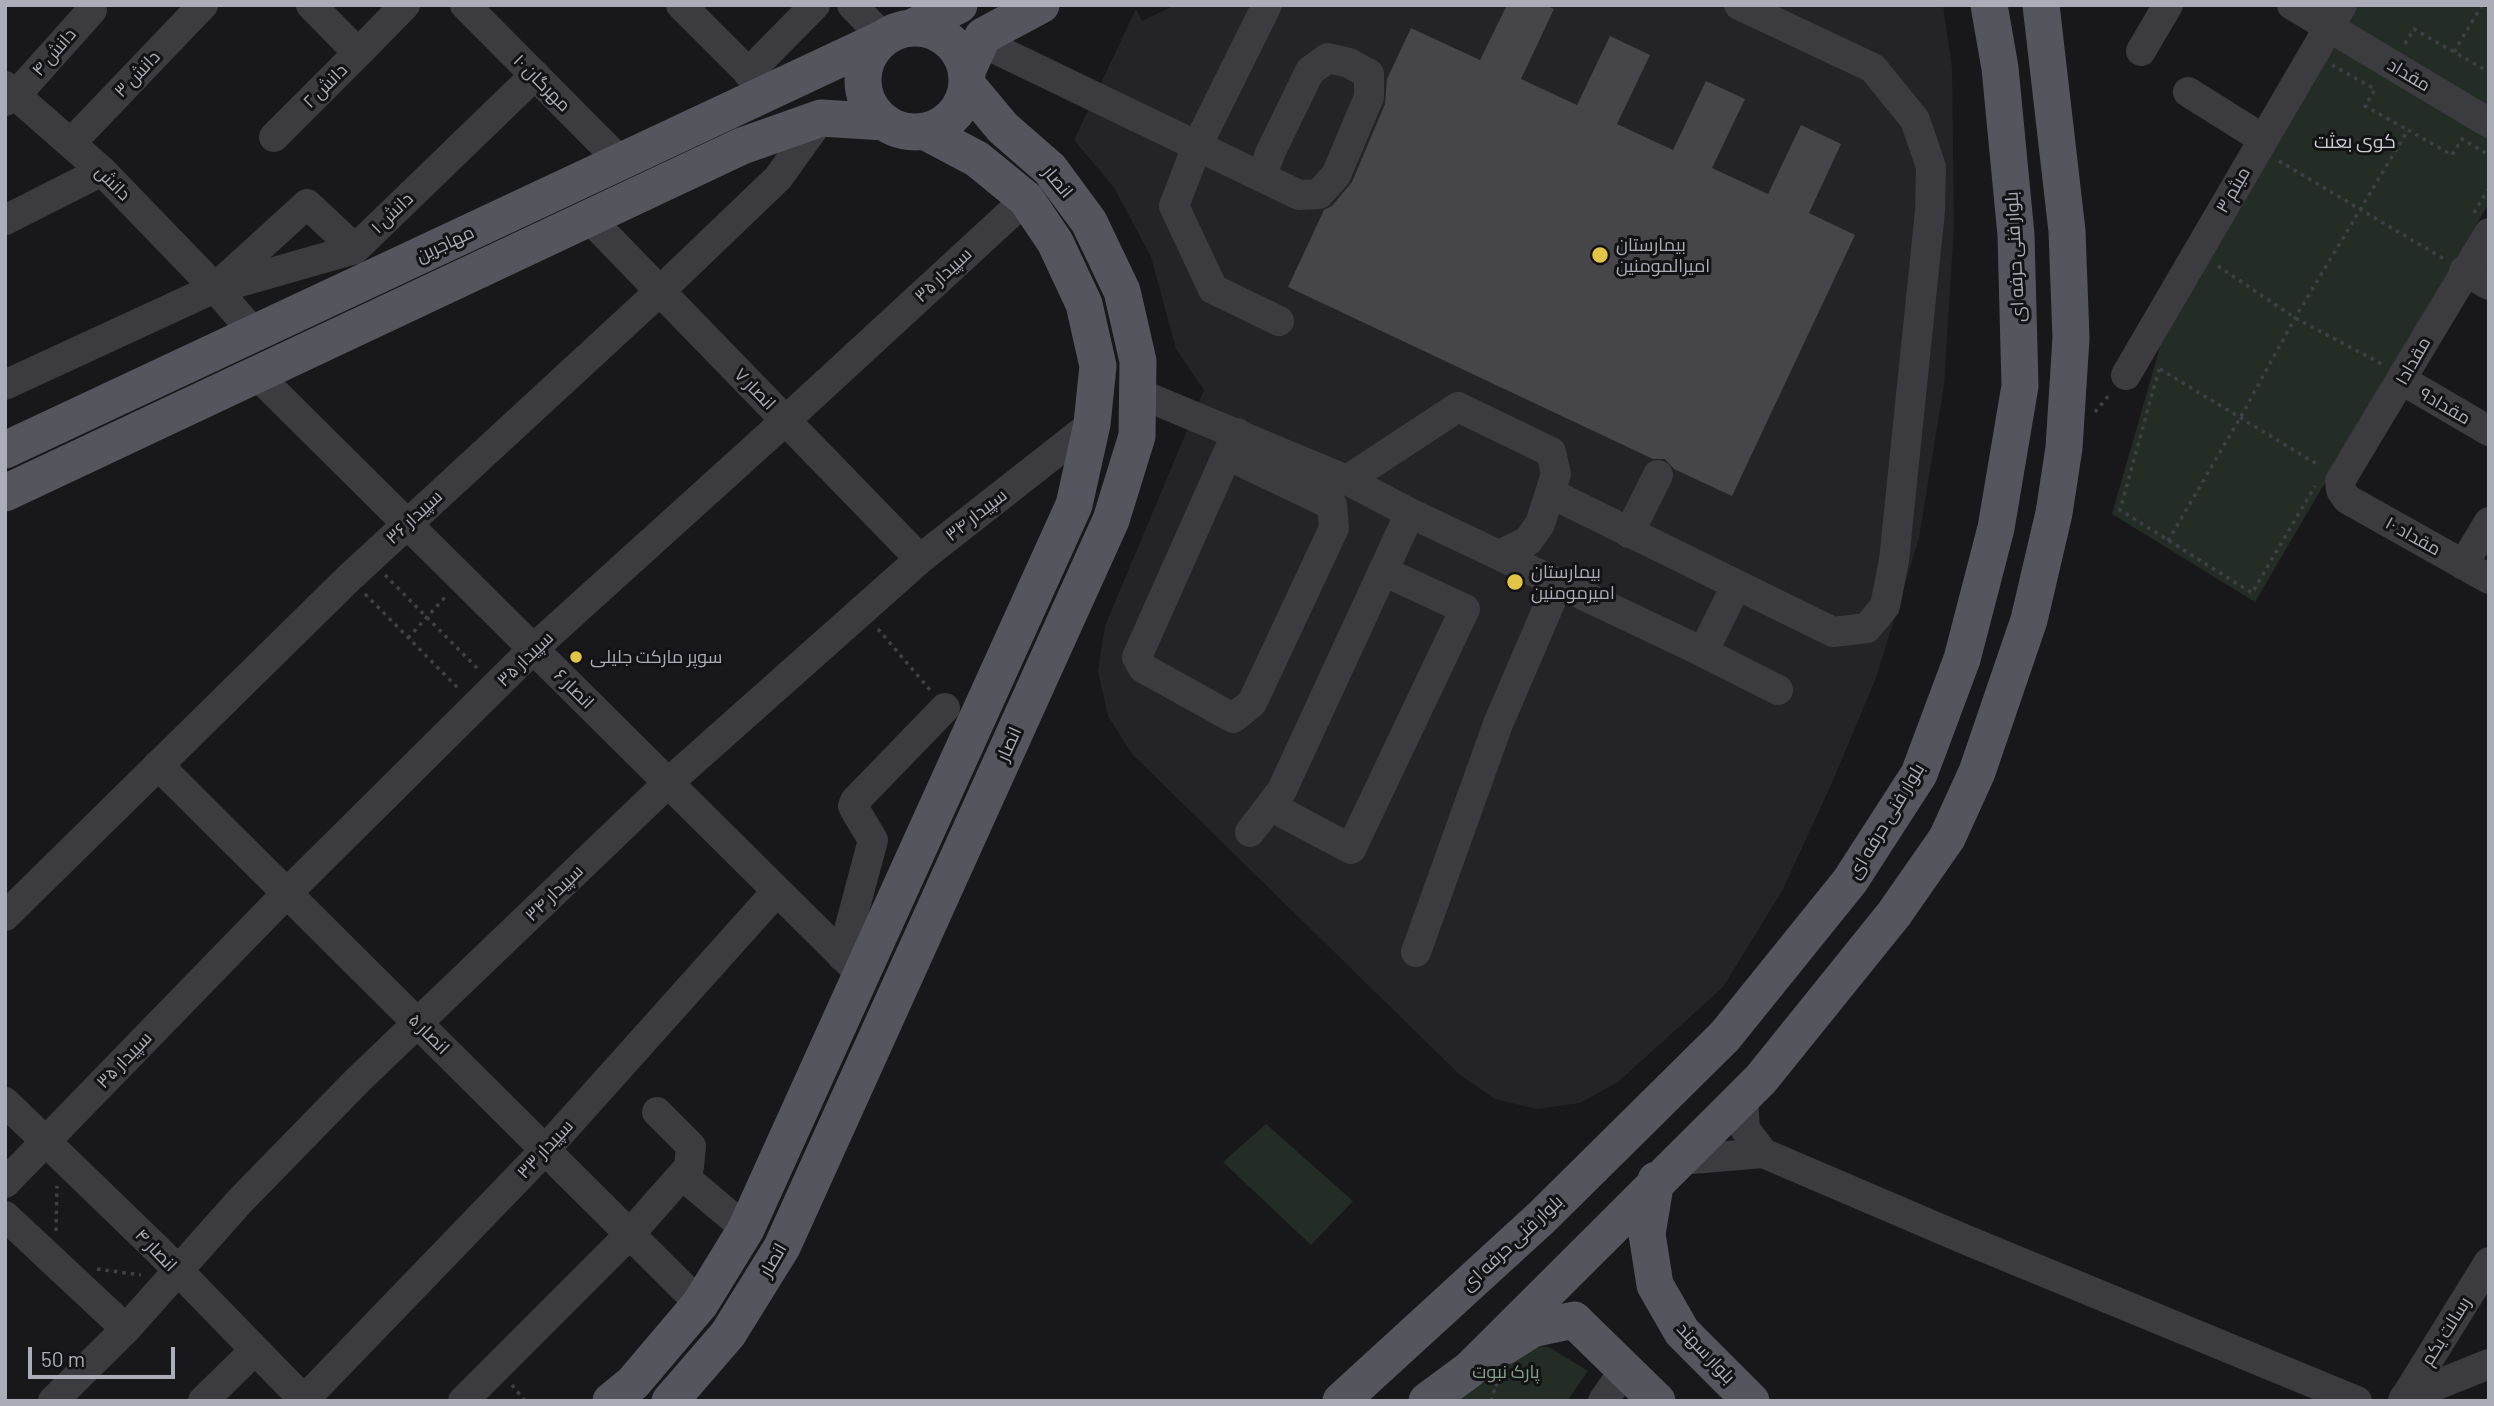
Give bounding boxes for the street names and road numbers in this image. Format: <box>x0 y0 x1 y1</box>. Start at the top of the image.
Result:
street label: دانش ۴ <box>27 24 81 80</box>
street label: دانش ۳ <box>110 46 164 102</box>
street label: مهرگان ۱۰ <box>509 50 575 116</box>
street label: مقداد <box>2384 54 2434 96</box>
street label: دانش ۲ <box>298 59 352 113</box>
street label: دانش <box>91 161 135 205</box>
street label: انصار <box>1038 162 1078 202</box>
street label: میثم ۳ <box>2211 163 2255 217</box>
street label: دانش ۱ <box>367 188 417 238</box>
street label: بلوار فنی حرفه ای <box>2001 191 2029 323</box>
street label: مهاجرین <box>413 221 477 267</box>
street label: سپیدار ۳۵ <box>910 243 976 307</box>
street label: مقداد۱ <box>2391 333 2435 389</box>
street label: انصار ۷ <box>730 364 780 414</box>
street label: مقداد۹ <box>2416 383 2474 429</box>
street label: سپیدار ۳۴ <box>941 484 1011 546</box>
street label: سپیدار ۳۶ <box>381 486 447 548</box>
street label: مقداد ۱۰ <box>2382 512 2444 560</box>
street label: سپیدار ۳۵ <box>492 627 558 691</box>
street label: انصار ۶ <box>550 665 598 713</box>
street label: انصار <box>992 724 1026 764</box>
street label: بلوار فنی حرفه ای <box>1843 759 1929 883</box>
street label: سپیدار ۳۴ <box>520 860 588 926</box>
street label: انصار ۵ <box>404 1009 454 1059</box>
street label: سپیدار ۳۵ <box>92 1027 156 1093</box>
street label: سپیدار ۳۳ <box>512 1115 578 1183</box>
street label: بلوار فنی حرفه ای <box>1457 1190 1567 1296</box>
street label: انصار ۴ <box>131 1224 181 1276</box>
street label: انصار <box>755 1239 791 1281</box>
street label: رسالت یکم <box>2417 1293 2475 1369</box>
street label: بلوار سهند <box>1672 1318 1740 1388</box>

